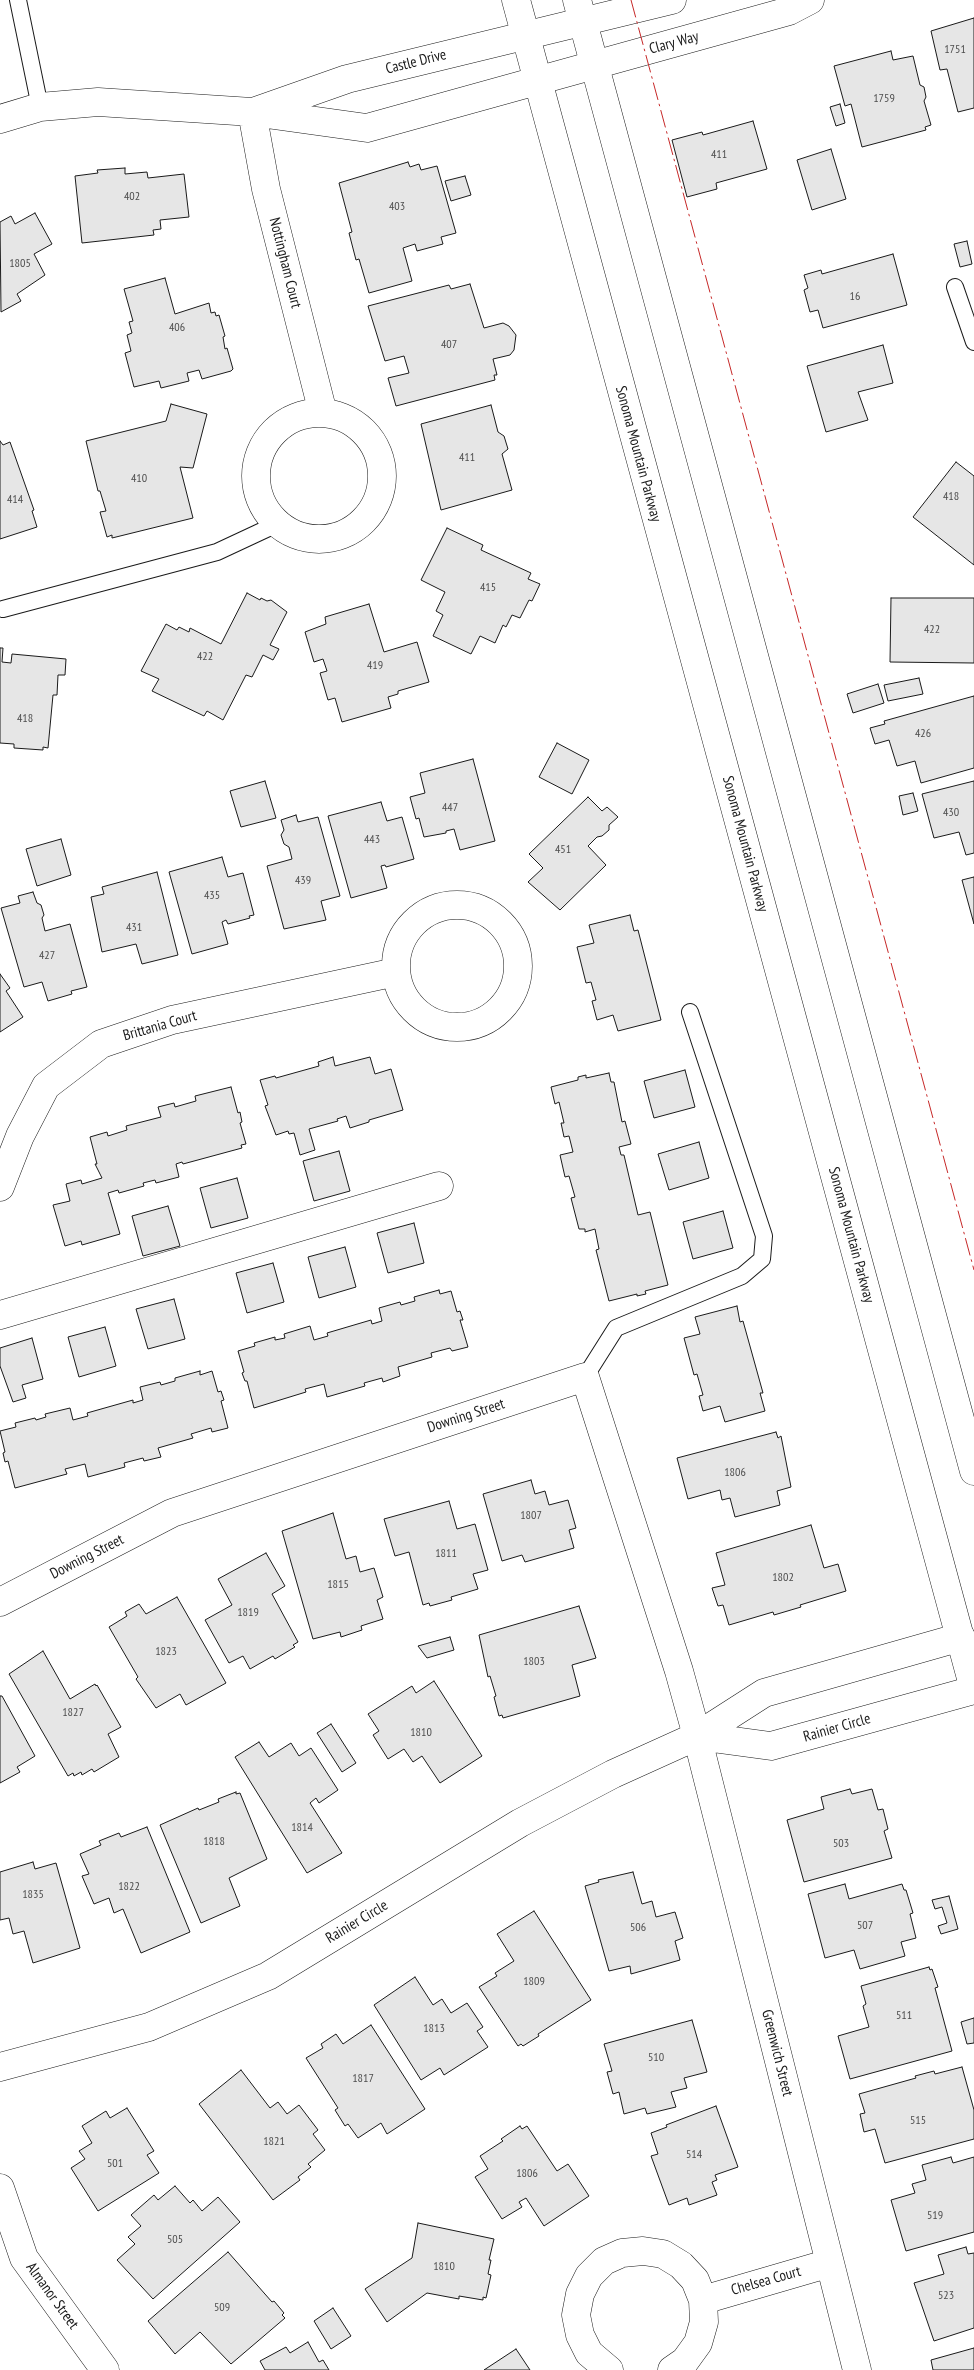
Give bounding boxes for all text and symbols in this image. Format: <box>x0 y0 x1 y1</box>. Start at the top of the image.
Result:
street label: Clary Way <box>647 28 701 58</box>
house number: 1751 <box>944 43 966 57</box>
street label: Castle Drive <box>384 46 448 78</box>
house number: 1759 <box>873 92 895 106</box>
house number: 411 <box>711 148 727 162</box>
house number: 402 <box>124 190 140 204</box>
house number: 403 <box>389 200 405 214</box>
street label: Nottingham Court <box>265 216 305 310</box>
house number: 1805 <box>9 257 31 271</box>
house number: 16 <box>850 290 860 304</box>
house number: 406 <box>169 321 185 335</box>
house number: 407 <box>441 338 457 352</box>
street label: Sonoma Mountain Parkway <box>611 384 665 524</box>
house number: 411 <box>459 451 475 465</box>
house number: 410 <box>131 472 147 486</box>
house number: 418 <box>943 490 959 504</box>
house number: 414 <box>7 493 23 507</box>
house number: 415 <box>480 581 496 595</box>
house number: 422 <box>924 623 940 637</box>
house number: 422 <box>197 650 213 664</box>
house number: 419 <box>367 659 383 673</box>
house number: 418 <box>17 712 33 726</box>
house number: 426 <box>915 727 931 741</box>
street label: Sonoma Mountain Parkway <box>718 774 772 914</box>
house number: 447 <box>442 801 458 815</box>
house number: 430 <box>943 806 959 820</box>
house number: 443 <box>364 833 380 847</box>
house number: 451 <box>555 843 571 857</box>
house number: 439 <box>295 874 311 888</box>
house number: 435 <box>204 889 220 903</box>
house number: 431 <box>126 921 142 935</box>
house number: 427 <box>39 949 55 963</box>
street label: Brittania Court <box>121 1007 199 1045</box>
street label: Sonoma Mountain Parkway <box>824 1165 878 1305</box>
street label: Downing Street <box>425 1395 507 1437</box>
house number: 1806 <box>724 1466 746 1480</box>
house number: 1807 <box>520 1509 542 1523</box>
street label: Downing Street <box>47 1531 127 1583</box>
house number: 1811 <box>435 1547 457 1561</box>
house number: 1802 <box>772 1571 794 1585</box>
house number: 1815 <box>327 1578 349 1592</box>
house number: 1819 <box>237 1606 259 1620</box>
house number: 1823 <box>155 1645 177 1659</box>
house number: 1803 <box>523 1655 545 1669</box>
house number: 1827 <box>62 1706 84 1720</box>
street label: Rainier Circle <box>801 1710 873 1746</box>
house number: 1810 <box>410 1726 432 1740</box>
house number: 1814 <box>291 1821 313 1835</box>
house number: 1818 <box>203 1835 225 1849</box>
house number: 503 <box>833 1837 849 1851</box>
house number: 1822 <box>118 1880 140 1894</box>
house number: 1835 <box>22 1888 44 1902</box>
street label: Rainier Circle <box>323 1897 391 1947</box>
house number: 507 <box>857 1919 873 1933</box>
house number: 506 <box>630 1921 646 1935</box>
house number: 1809 <box>523 1975 545 1989</box>
street label: Greenwich Street <box>758 2008 796 2098</box>
house number: 511 <box>896 2009 912 2023</box>
house number: 1813 <box>423 2022 445 2036</box>
house number: 510 <box>648 2051 664 2065</box>
house number: 1817 <box>352 2072 374 2086</box>
house number: 515 <box>910 2114 926 2128</box>
house number: 1821 <box>263 2135 285 2149</box>
house number: 514 <box>686 2148 702 2162</box>
house number: 501 <box>107 2157 123 2171</box>
house number: 1806 <box>516 2167 538 2181</box>
house number: 519 <box>927 2209 943 2223</box>
house number: 505 <box>167 2233 183 2247</box>
street label: Almanor Street <box>22 2259 82 2333</box>
house number: 1810 <box>433 2260 455 2274</box>
street label: Chelsea Court <box>729 2262 803 2300</box>
house number: 523 <box>938 2289 954 2303</box>
house number: 509 <box>214 2301 230 2315</box>

